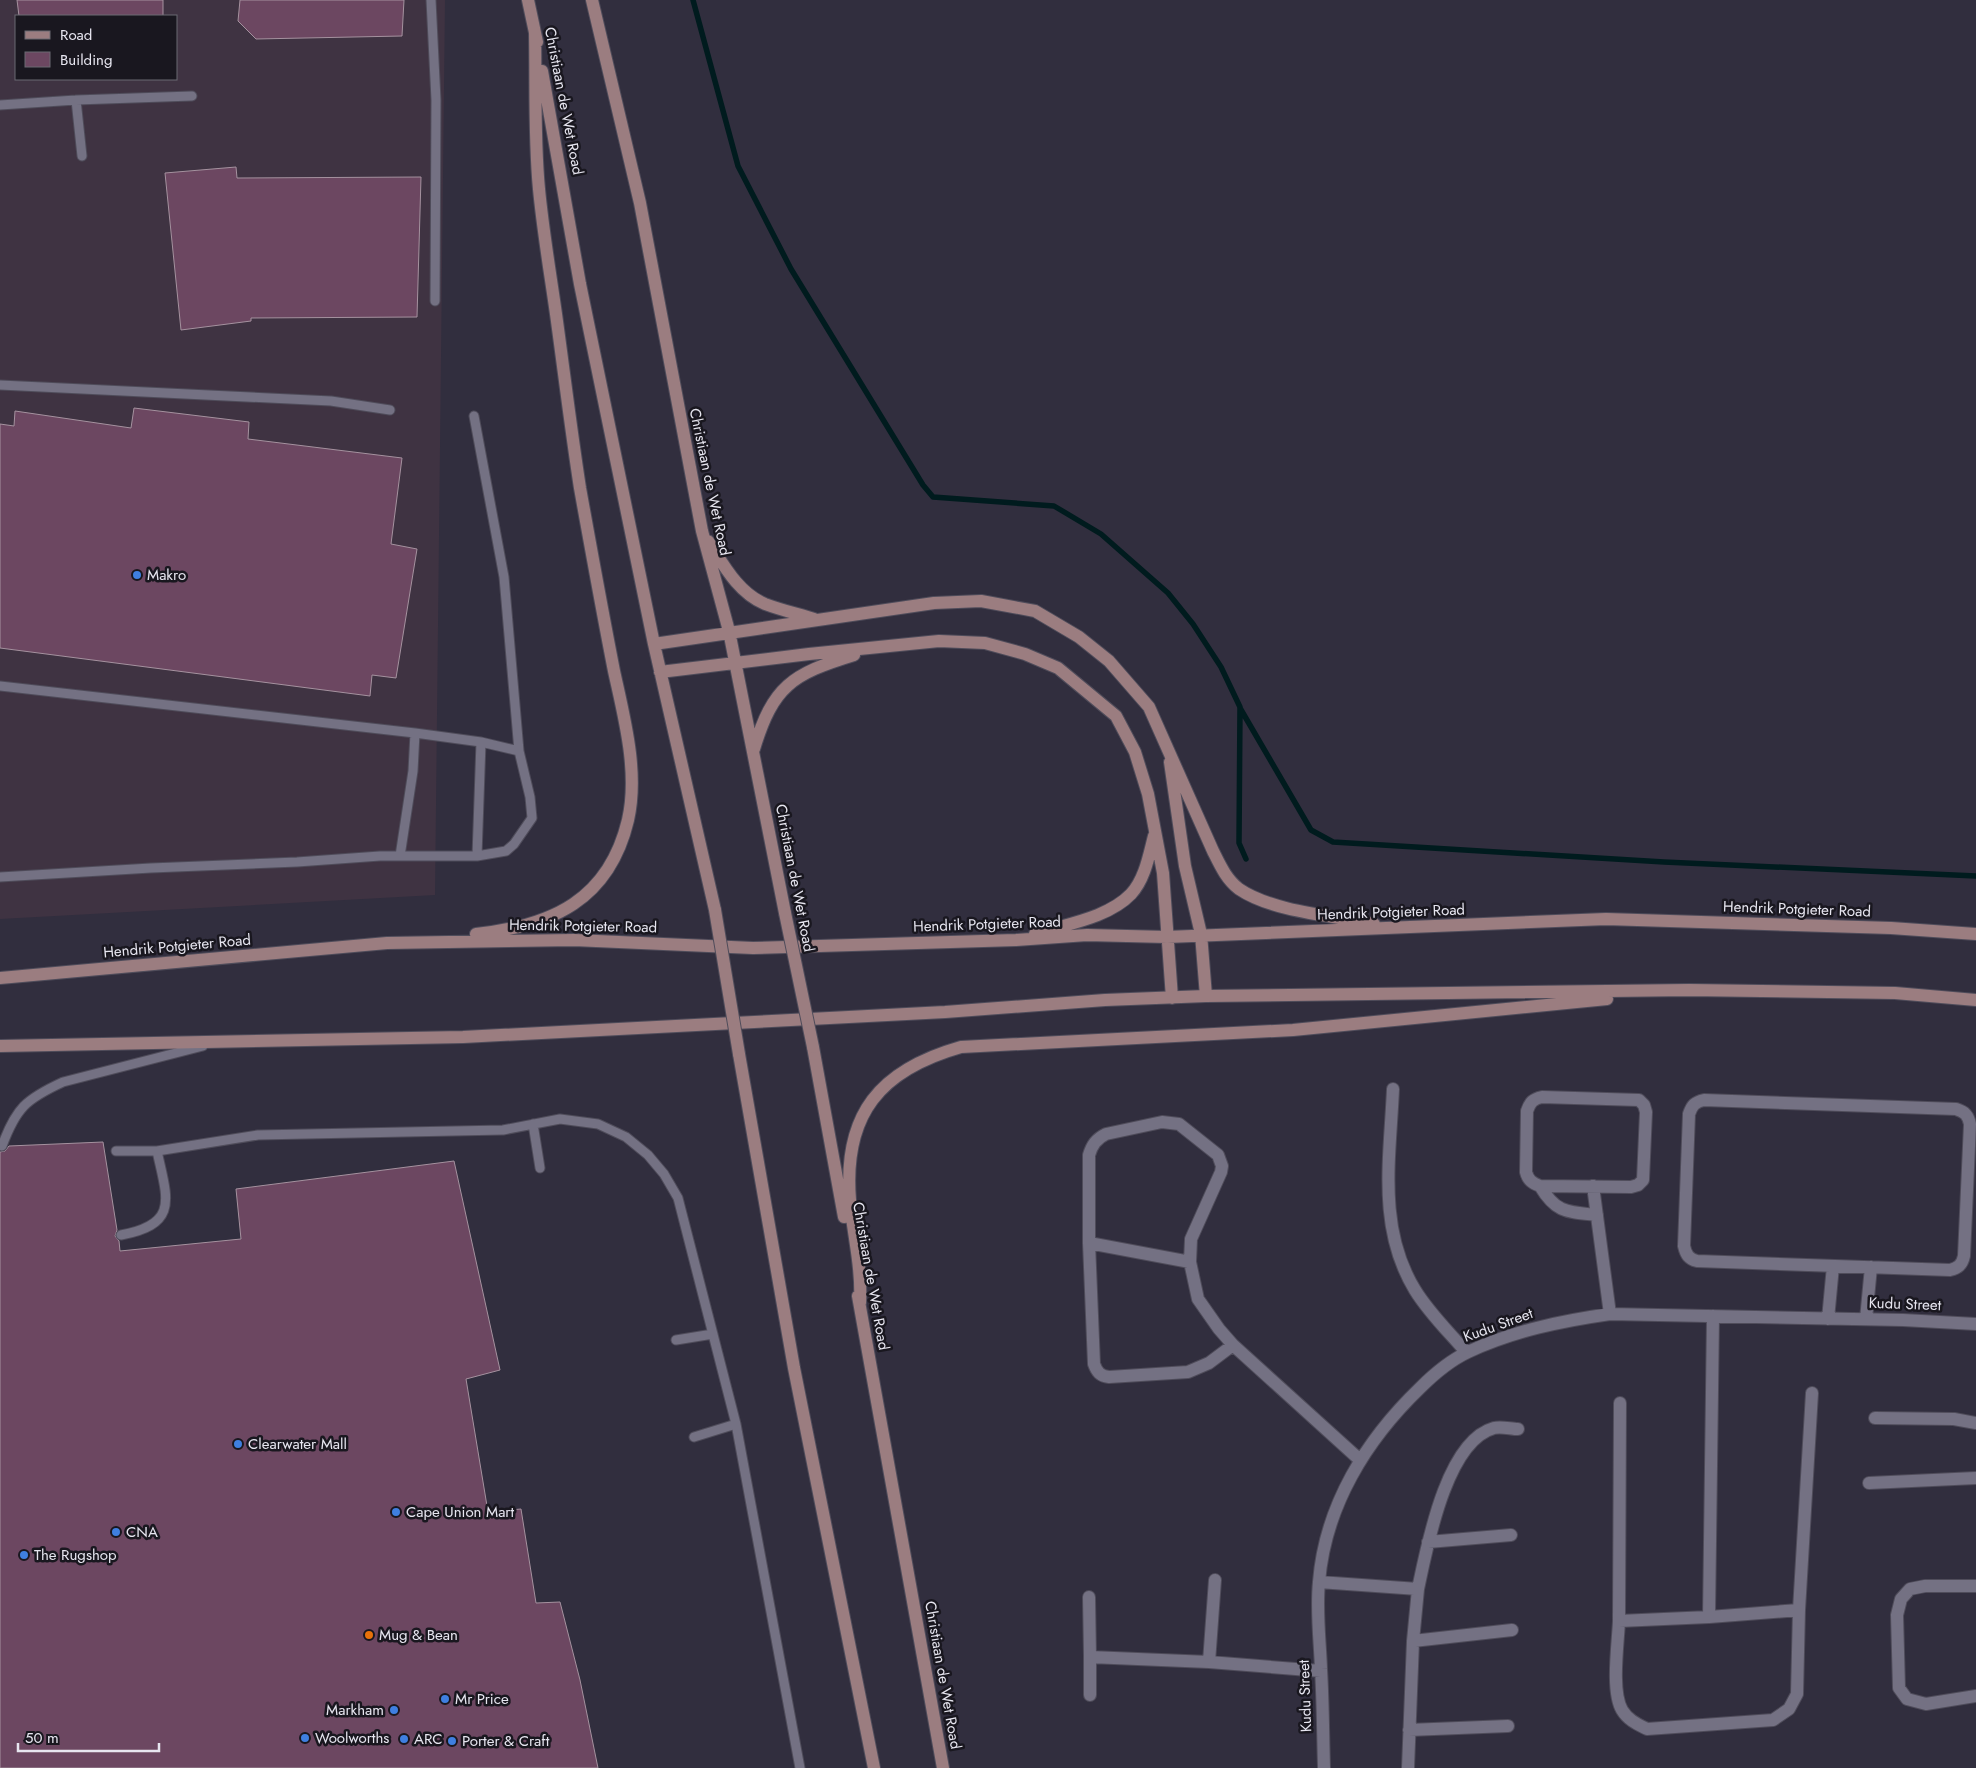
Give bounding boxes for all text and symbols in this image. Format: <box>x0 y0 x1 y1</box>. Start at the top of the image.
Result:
legend <box>15 15 178 80</box>
text: Road <box>60 24 92 46</box>
street label: Christiaan de Wet Road <box>539 25 589 177</box>
text: Building <box>60 49 112 71</box>
street label: Christiaan de Wet Road <box>684 406 736 558</box>
place label: Makro <box>147 564 186 586</box>
marker: Makro <box>131 569 143 581</box>
street label: Christiaan de Wet Road <box>770 802 820 954</box>
street label: Hendrik Potgieter Road <box>1723 895 1871 923</box>
street label: Hendrik Potgieter Road <box>1317 898 1465 926</box>
street label: Hendrik Potgieter Road <box>913 910 1061 938</box>
street label: Hendrik Potgieter Road <box>509 914 657 938</box>
street label: Hendrik Potgieter Road <box>102 929 252 963</box>
street label: Christiaan de Wet Road <box>847 1200 895 1352</box>
street label: Kudu Street <box>1868 1292 1942 1316</box>
street label: Kudu Street <box>1460 1302 1536 1348</box>
place label: Clearwater Mall <box>248 1433 347 1455</box>
marker: Clearwater Mall <box>232 1438 244 1450</box>
place label: Cape Union Mart <box>406 1501 515 1523</box>
marker: Cape Union Mart <box>390 1506 402 1518</box>
place label: CNA <box>126 1521 158 1543</box>
marker: CNA <box>110 1526 122 1538</box>
place label: The Rugshop <box>34 1544 117 1566</box>
marker: The Rugshop <box>18 1549 30 1561</box>
street label: Christiaan de Wet Road <box>919 1599 967 1751</box>
place label: Mug & Bean <box>379 1624 458 1646</box>
marker: Mug & Bean <box>363 1629 375 1641</box>
street label: Kudu Street <box>1293 1659 1317 1733</box>
place label: Mr Price <box>455 1688 509 1710</box>
marker: Mr Price <box>439 1693 451 1705</box>
place label: Markham <box>326 1699 384 1721</box>
marker: Markham <box>388 1704 400 1716</box>
scale bar <box>18 1720 159 1752</box>
text: 50 m <box>25 1727 59 1749</box>
place label: Woolworths <box>315 1727 389 1749</box>
place label: ARC <box>414 1728 443 1750</box>
place label: Porter & Craft <box>462 1730 550 1752</box>
marker: Woolworths <box>299 1732 311 1744</box>
marker: ARC <box>398 1733 410 1745</box>
marker: Porter & Craft <box>446 1735 458 1747</box>

